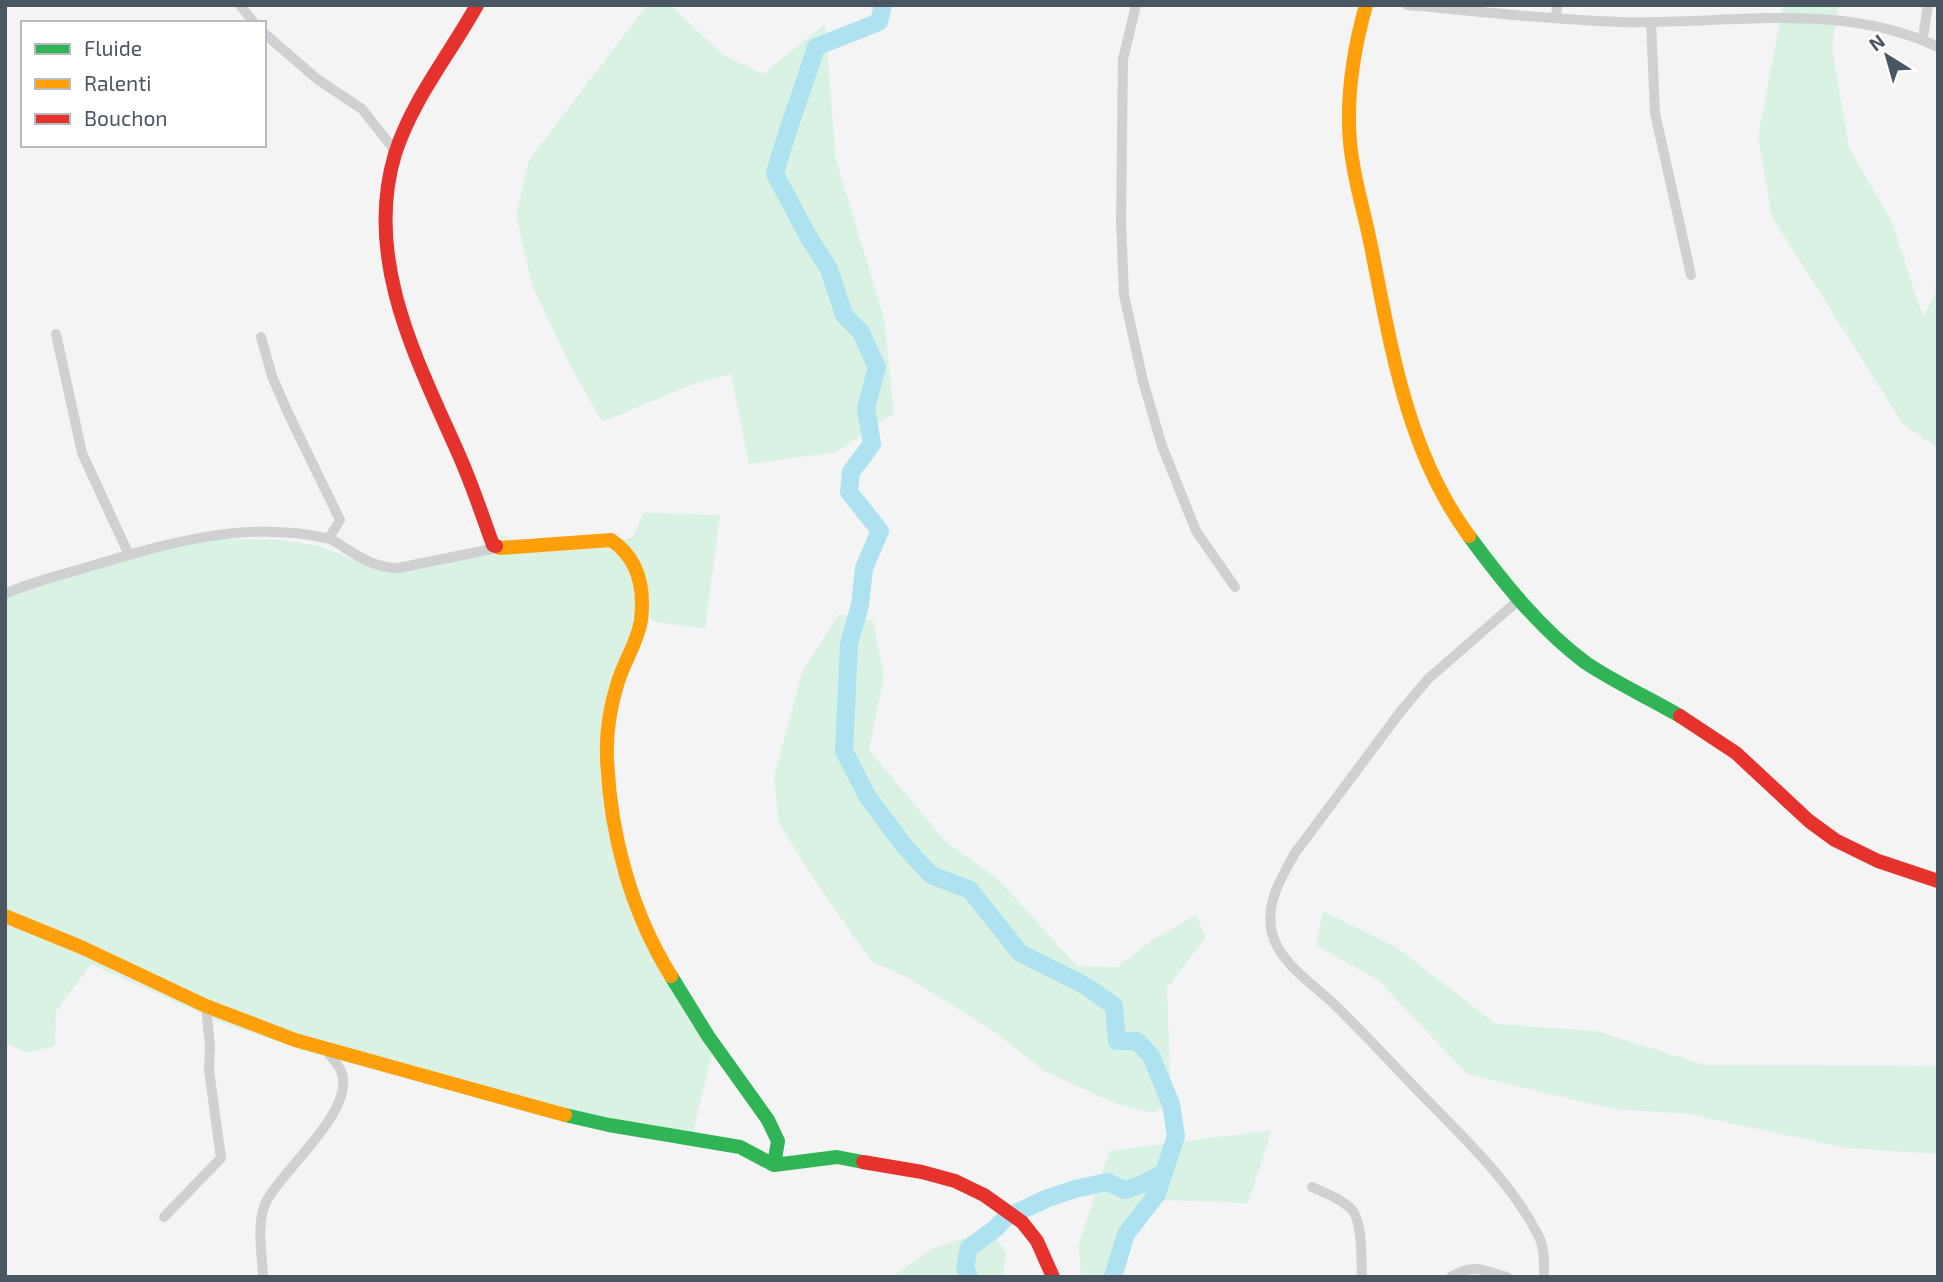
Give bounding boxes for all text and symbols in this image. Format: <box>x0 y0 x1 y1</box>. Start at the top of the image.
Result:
legend <box>21 21 266 147</box>
north arrow <box>1852 21 1922 91</box>
text: N <box>1864 29 1889 55</box>
text: Fluide <box>84 35 142 60</box>
text: Ralenti <box>84 70 151 95</box>
text: Bouchon <box>84 105 168 130</box>

